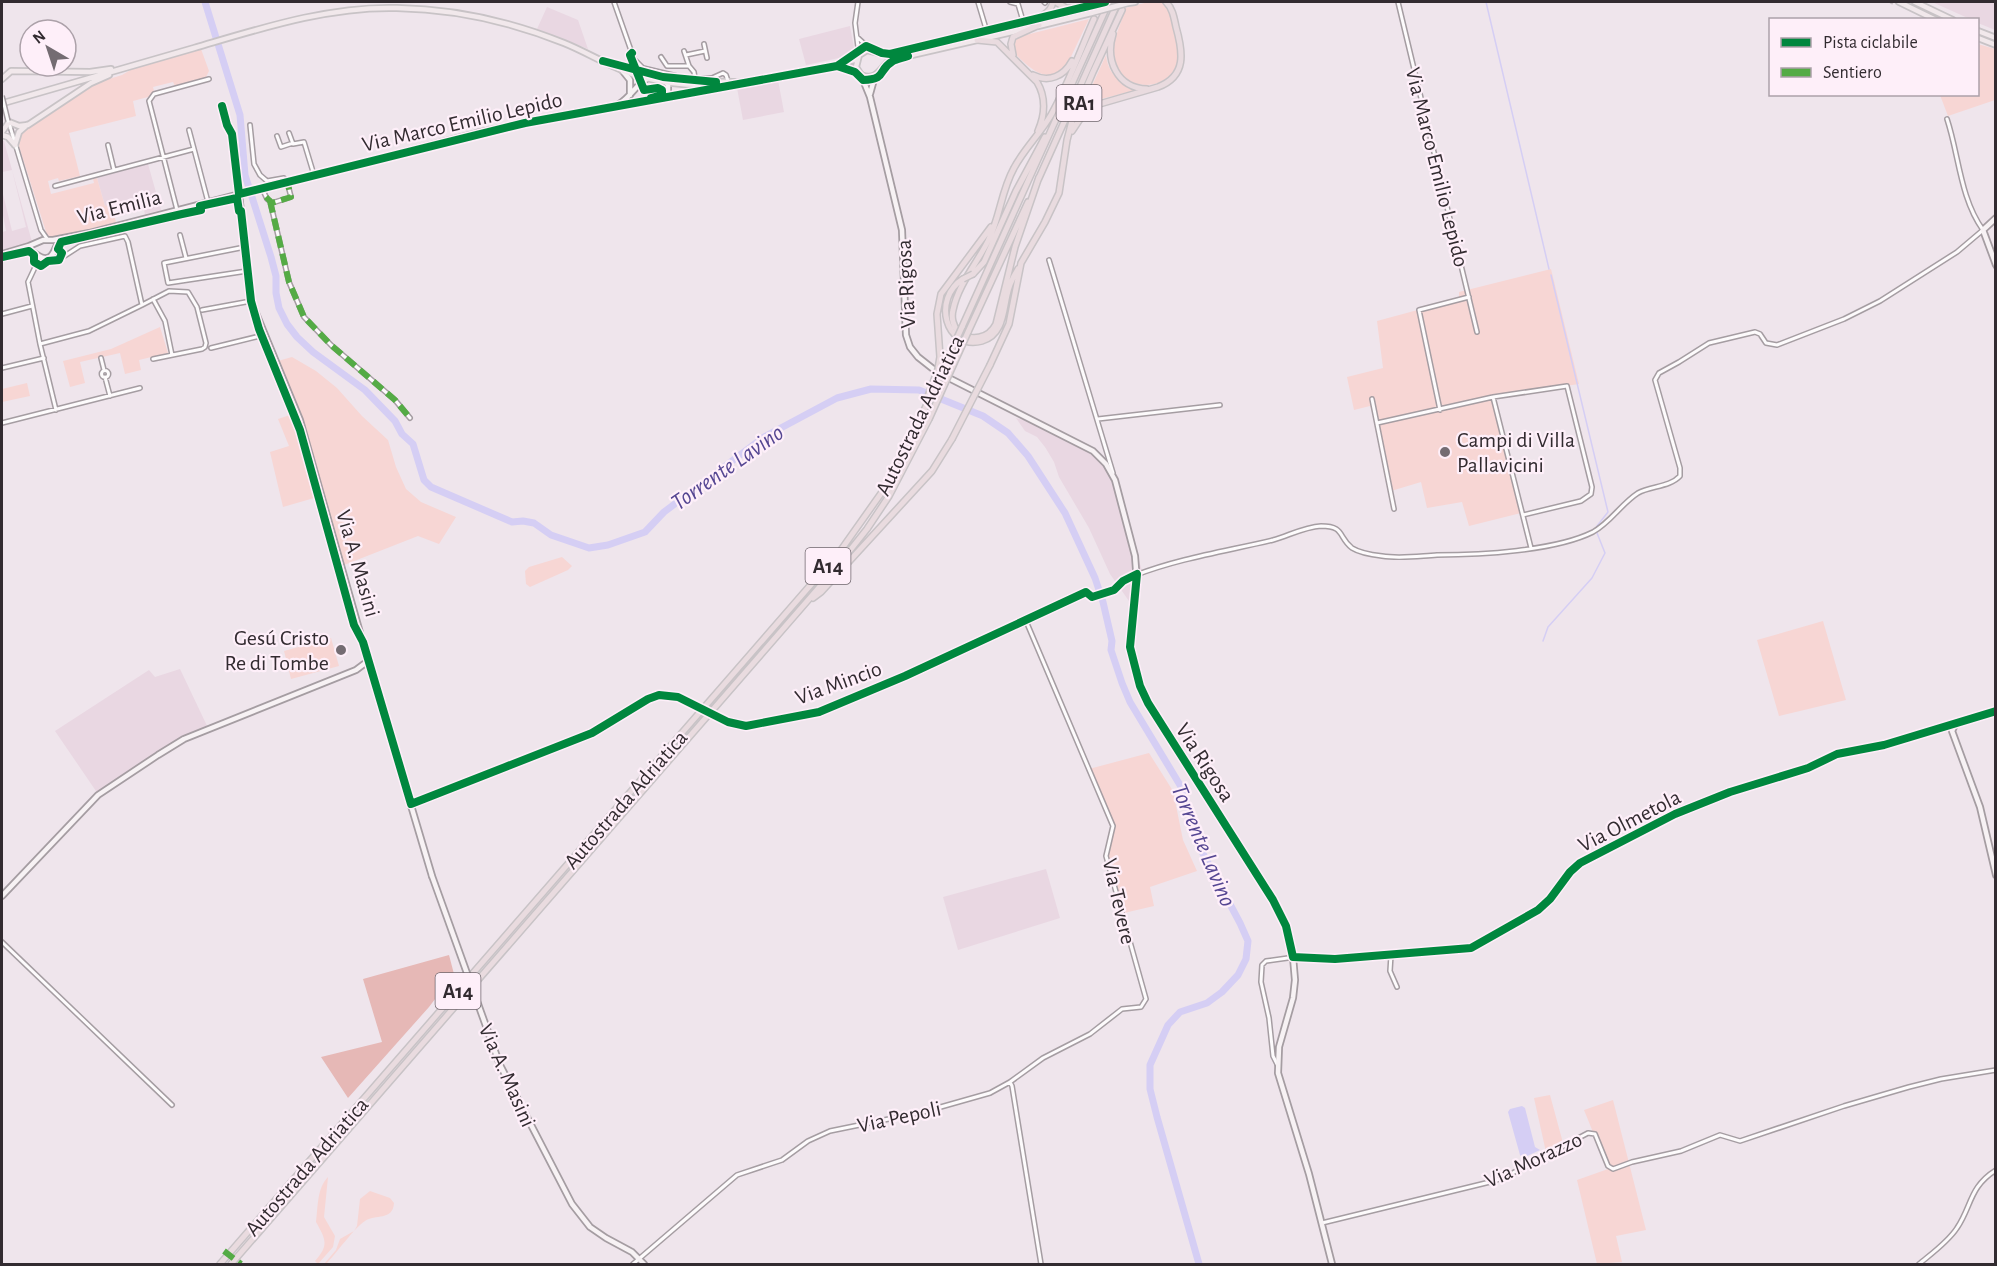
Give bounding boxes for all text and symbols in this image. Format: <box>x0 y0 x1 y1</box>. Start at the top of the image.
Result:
north arrow <box>18 18 78 78</box>
legend <box>1769 18 1979 96</box>
text: N <box>30 27 49 47</box>
text: Pista ciclabile <box>1823 34 1918 52</box>
text: Sentiero <box>1823 64 1882 82</box>
street label: Via Marco Emilio Lepido <box>1402 65 1472 269</box>
road number: RA1 <box>1056 85 1102 121</box>
street label: Via Marco Emilio Lepido <box>360 88 564 156</box>
street label: Via Emilia <box>75 186 164 228</box>
street label: Via Rigosa <box>893 239 919 329</box>
street label: Autostrada Adriatica <box>872 332 968 499</box>
water label: Torrente Lavino <box>667 420 788 515</box>
place label: Campi di Villa Pallavicini <box>1457 429 1575 476</box>
marker: Campi di Villa Pallavicini <box>1438 445 1452 459</box>
street label: Via A. Masini <box>332 507 384 619</box>
road number: A14 <box>806 548 850 584</box>
place label: Gesú Cristo Re di Tombe <box>224 627 329 674</box>
marker: Gesú Cristo Re di Tombe <box>334 643 348 657</box>
street label: Via Mincio <box>792 657 884 709</box>
street label: Via Rigosa <box>1172 719 1239 806</box>
street label: Autostrada Adriatica <box>560 726 692 873</box>
water label: Torrente Lavino <box>1166 780 1240 911</box>
street label: Via Olmetola <box>1575 786 1684 856</box>
street label: Via Tevere <box>1098 856 1140 946</box>
road number: A14 <box>436 973 480 1009</box>
street label: Via A. Masini <box>475 1021 540 1130</box>
street label: Autostrada Adriatica <box>241 1093 373 1240</box>
street label: Via Pepoli <box>855 1097 943 1137</box>
street label: Via Morazzo <box>1481 1128 1586 1192</box>

